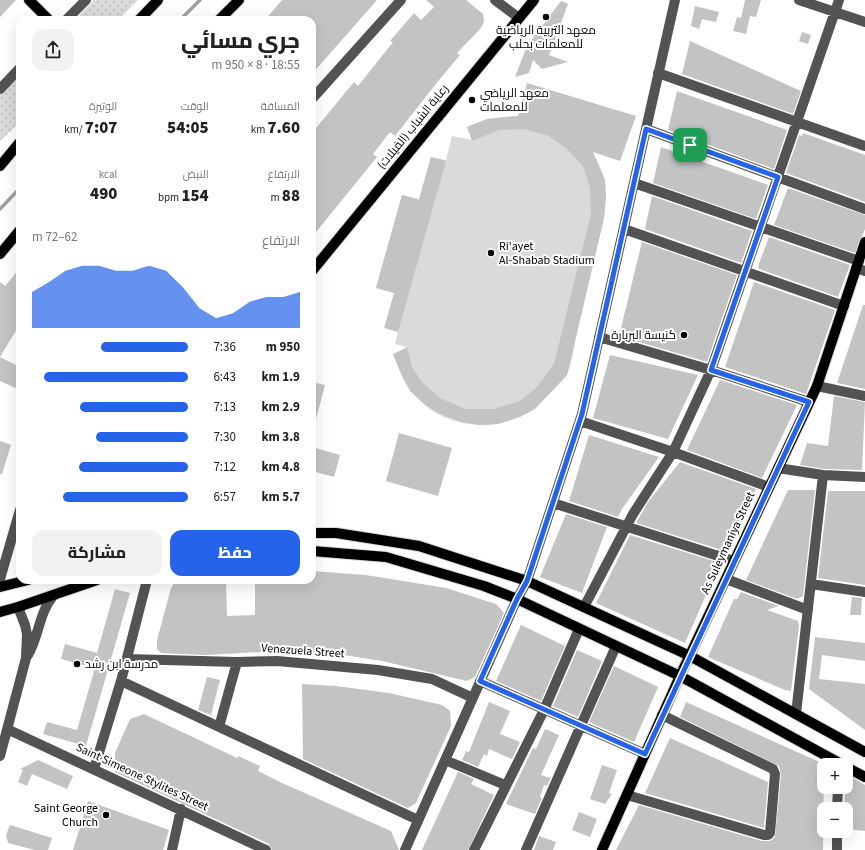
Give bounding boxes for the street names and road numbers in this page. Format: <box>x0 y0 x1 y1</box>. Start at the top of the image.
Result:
street label: رعاية الشباب (الفيلات) <box>373 81 453 173</box>
street label: As Suleymaniya Street <box>697 489 759 597</box>
street label: Venezuela Street <box>261 640 345 662</box>
street label: Saint Simeone Stylites Street <box>73 739 211 815</box>

